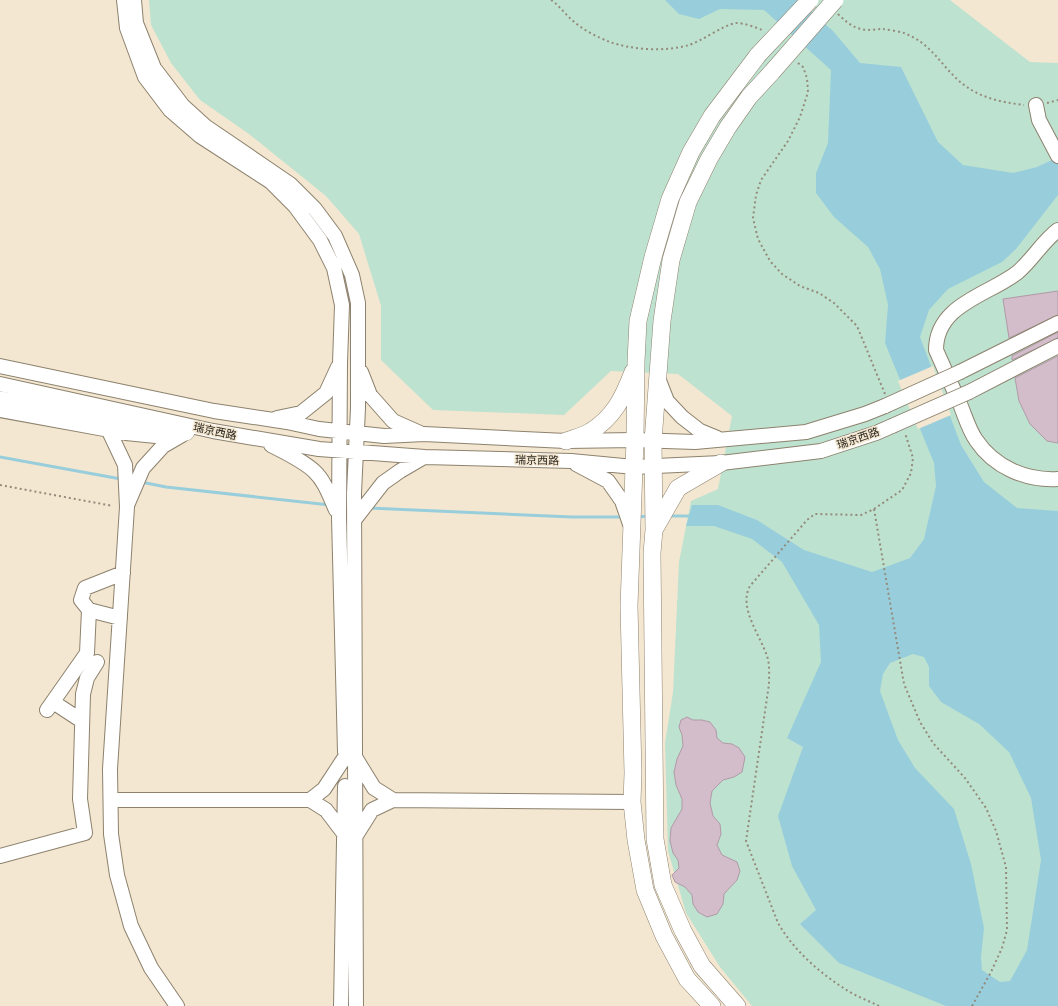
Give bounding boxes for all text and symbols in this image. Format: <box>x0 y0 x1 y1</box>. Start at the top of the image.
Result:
street label: 瑞京西路 <box>192 419 238 443</box>
street label: 瑞京西路 <box>835 423 881 453</box>
street label: 瑞京西路 <box>515 452 559 468</box>

